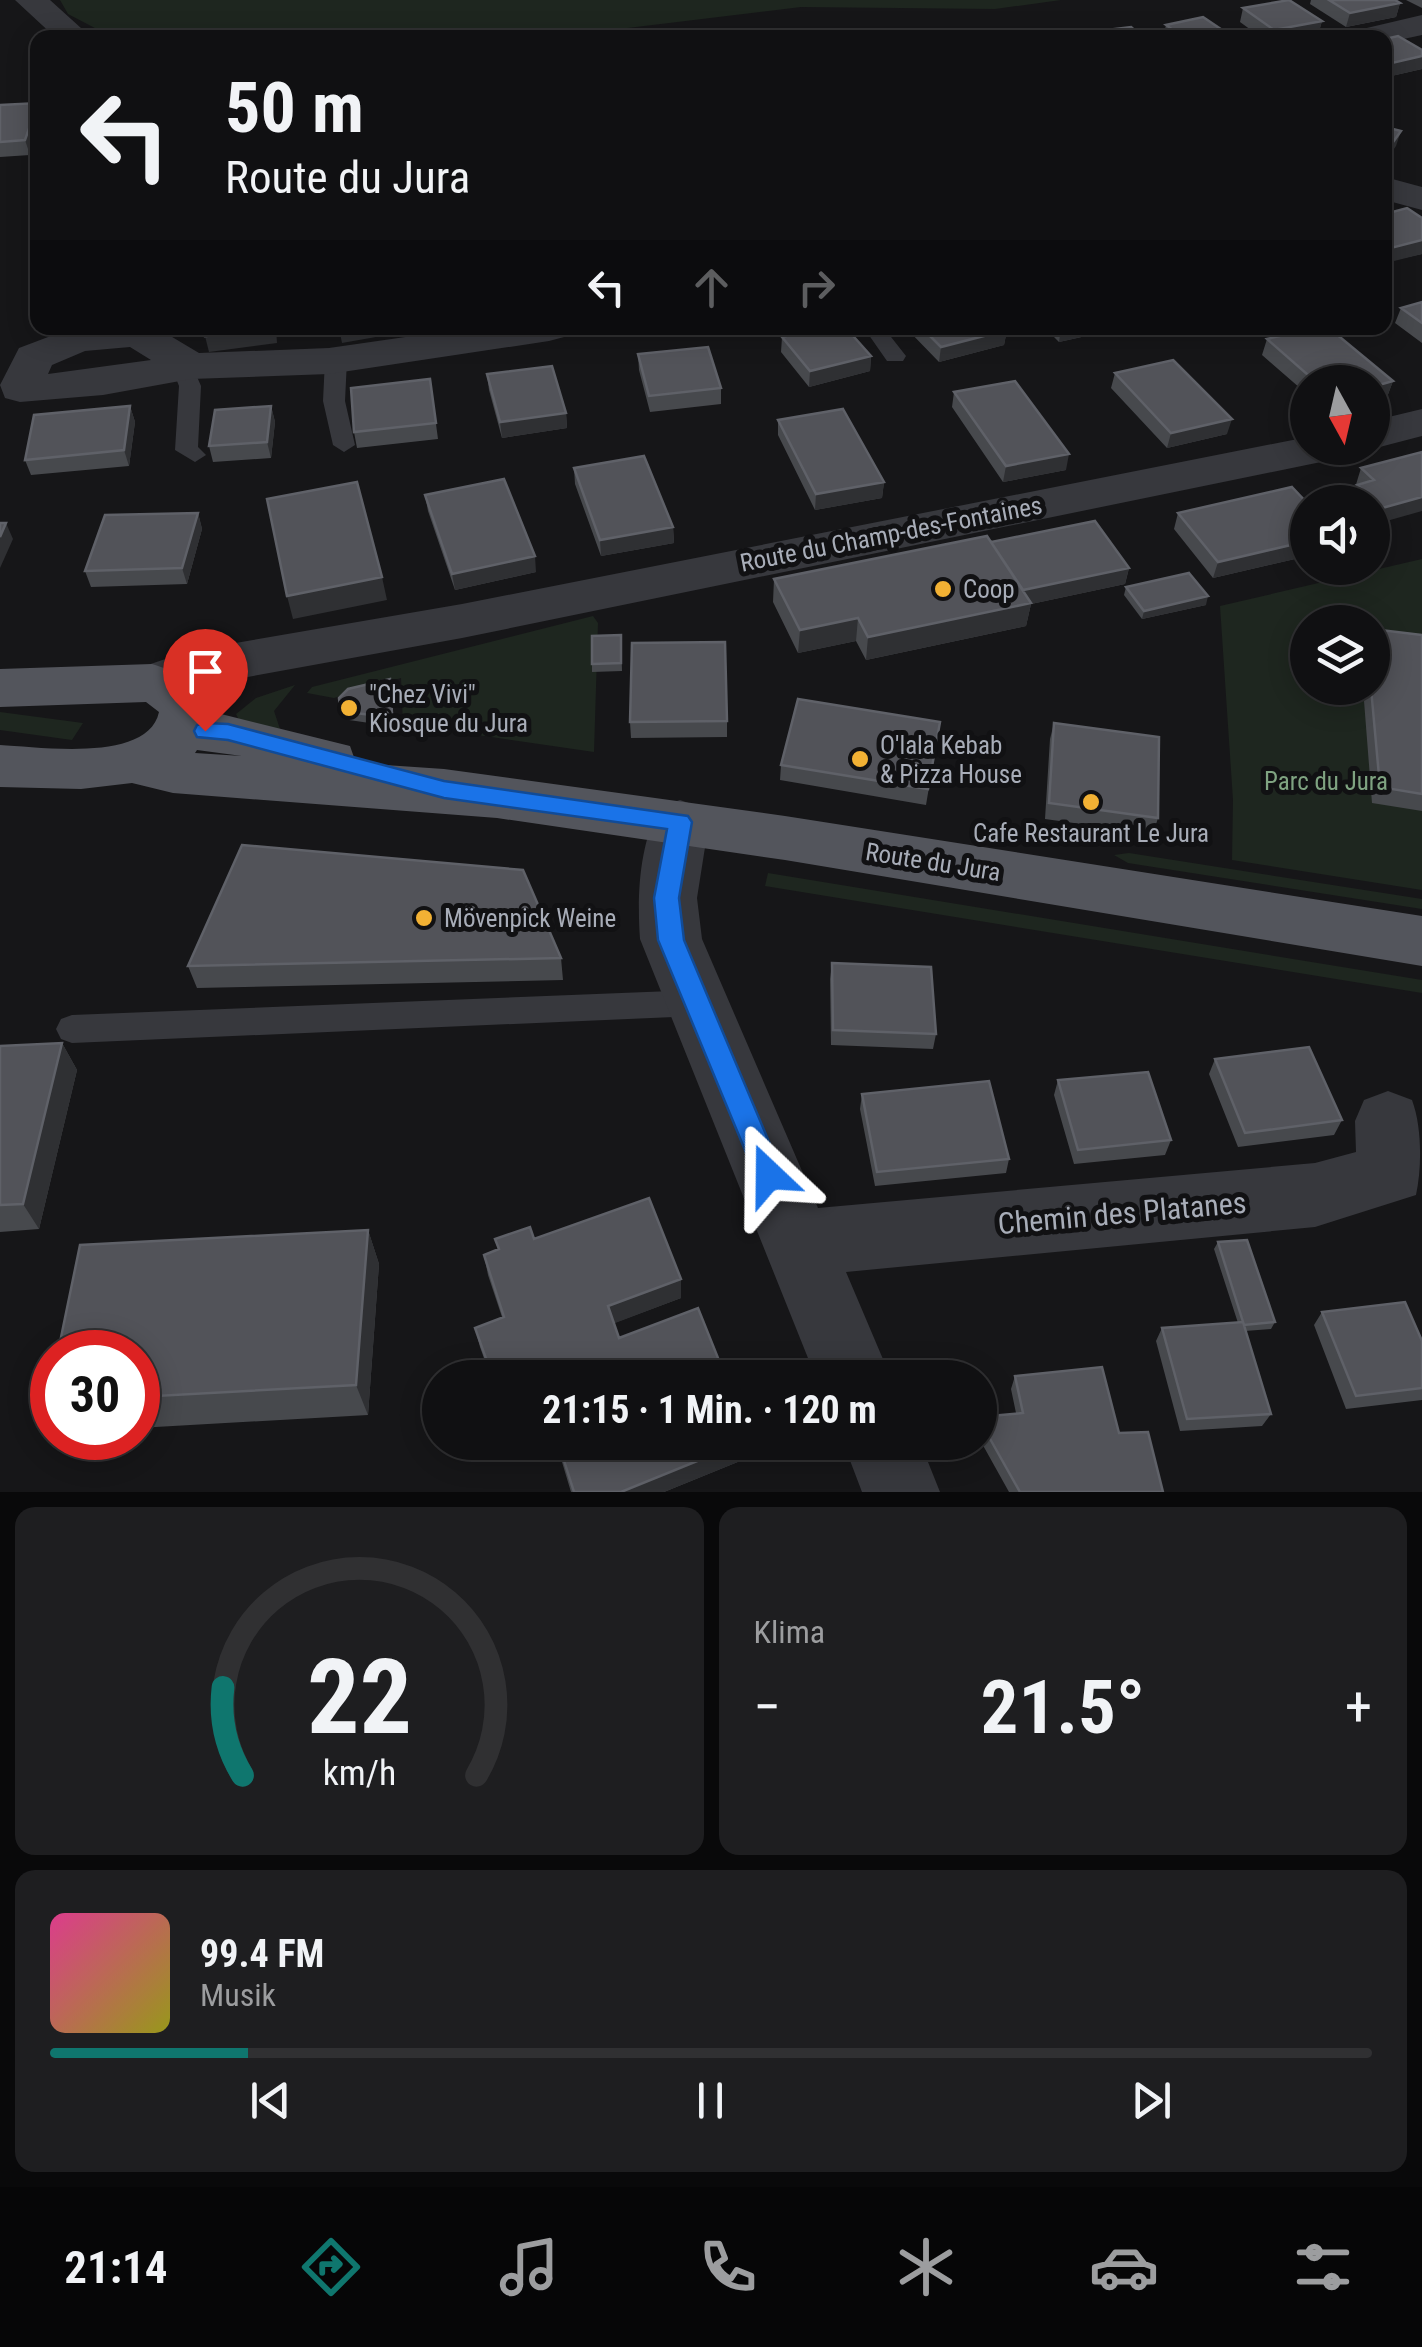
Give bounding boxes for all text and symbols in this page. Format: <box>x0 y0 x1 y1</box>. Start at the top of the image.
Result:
text: 50 m <box>225 67 364 149</box>
icon: left <box>60 70 190 200</box>
text: Route du Jura <box>225 151 470 204</box>
icon: left <box>579 260 634 315</box>
icon: ahead <box>684 260 739 315</box>
icon: right <box>789 260 844 315</box>
north arrow <box>1290 365 1390 465</box>
map controls <box>1290 365 1390 705</box>
button: sound <box>1290 485 1390 585</box>
street label: Route du Champ-des-Fontaines <box>738 490 1044 578</box>
place label: Coop <box>963 575 1015 604</box>
marker: Coop <box>932 578 954 600</box>
button: layers <box>1290 605 1390 705</box>
pin <box>163 629 248 732</box>
icon: arrive <box>178 644 233 699</box>
place label: "Chez Vivi" Kiosque du Jura <box>369 680 528 738</box>
marker: "Chez Vivi" Kiosque du Jura <box>338 697 360 719</box>
place label: O'lala Kebab & Pizza House <box>880 731 1022 789</box>
marker: O'lala Kebab & Pizza House <box>849 748 871 770</box>
park label: Parc du Jura <box>1264 767 1388 796</box>
marker: Cafe Restaurant Le Jura <box>1080 791 1102 813</box>
place label: Cafe Restaurant Le Jura <box>973 819 1209 848</box>
street label: Route du Jura <box>863 837 1003 887</box>
place label: Mövenpick Weine <box>444 904 616 933</box>
marker: Mövenpick Weine <box>413 907 435 929</box>
position arrow <box>717 1123 821 1227</box>
street label: Chemin des Platanes <box>996 1185 1248 1241</box>
speed limit sign: 30 <box>30 1330 160 1460</box>
text: 21:15 · 1 Min. · 120 m <box>542 1388 877 1432</box>
text: Klima <box>754 1613 825 1651</box>
text: 22 <box>307 1637 412 1758</box>
text: 21.5° <box>981 1663 1145 1751</box>
text: − <box>754 1675 781 1739</box>
text: + <box>1345 1675 1372 1739</box>
text: km/h <box>322 1752 396 1794</box>
text: 99.4 FM <box>200 1932 324 1976</box>
text: Musik <box>200 1976 276 2014</box>
icon: previous <box>243 2073 298 2128</box>
icon: pause <box>683 2073 738 2128</box>
icon: next <box>1124 2073 1179 2128</box>
icon: directions <box>296 2232 366 2302</box>
icon: music <box>494 2232 564 2302</box>
icon: phone <box>693 2232 763 2302</box>
icon: climate <box>891 2232 961 2302</box>
icon: car <box>1089 2232 1159 2302</box>
icon: filters <box>1288 2232 1358 2302</box>
text: 21:14 <box>64 2241 167 2294</box>

